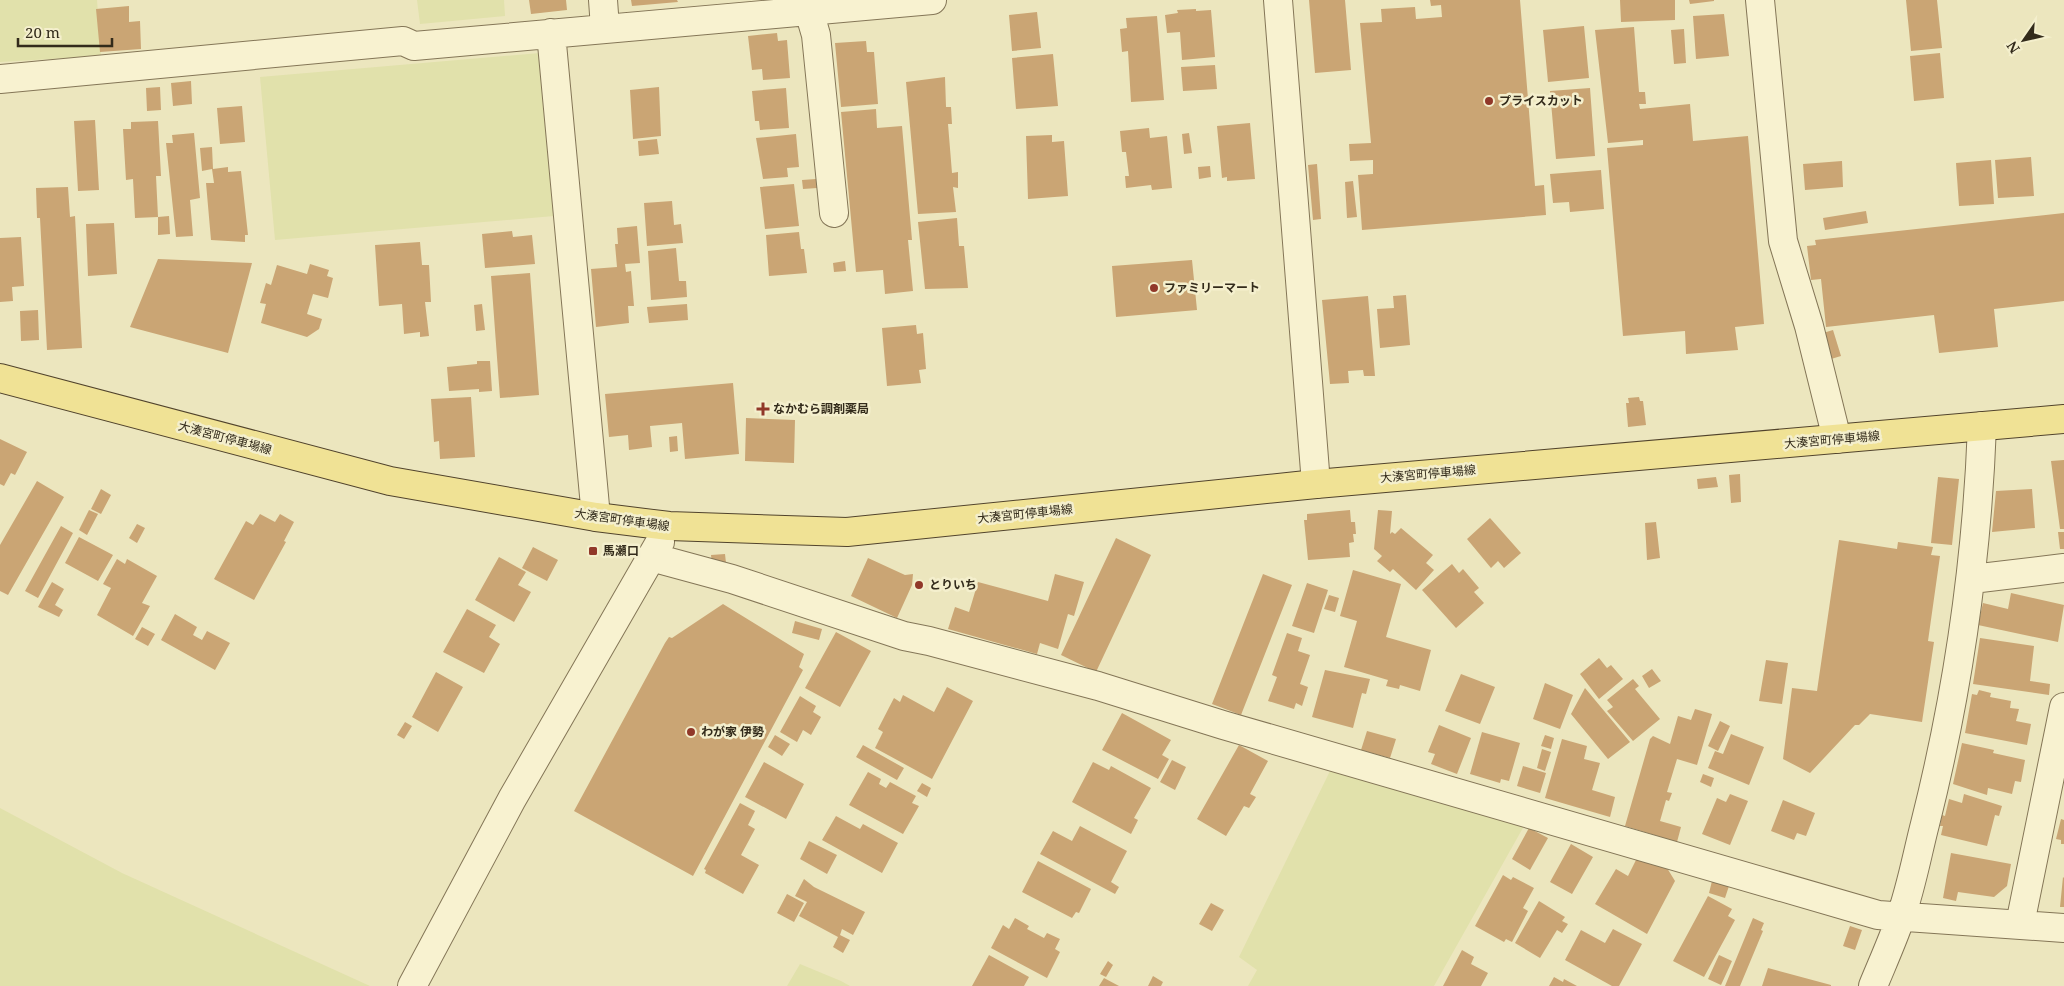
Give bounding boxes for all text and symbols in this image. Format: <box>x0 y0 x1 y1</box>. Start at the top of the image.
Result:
scale bar <box>18 15 111 47</box>
north arrow <box>1999 15 2049 65</box>
text: 20 m <box>25 22 60 42</box>
text: N <box>2002 38 2024 57</box>
place label: プライスカット <box>1499 92 1583 109</box>
marker: プライスカット <box>1483 95 1495 107</box>
place label: ファミリーマート <box>1164 279 1260 296</box>
marker: ファミリーマート <box>1148 282 1160 294</box>
place label: なかむら調剤薬局 <box>773 400 869 417</box>
marker: なかむら調剤薬局 <box>757 403 769 415</box>
street label: 大湊宮町停車場線 <box>177 417 274 458</box>
street label: 大湊宮町停車場線 <box>1783 427 1881 452</box>
street label: 大湊宮町停車場線 <box>1379 461 1477 486</box>
street label: 大湊宮町停車場線 <box>976 500 1074 527</box>
street label: 大湊宮町停車場線 <box>573 504 671 535</box>
place label: 馬瀬口 <box>603 542 639 559</box>
marker: 馬瀬口 <box>587 545 599 557</box>
place label: とりいち <box>929 576 977 593</box>
marker: とりいち <box>913 579 925 591</box>
place label: わが家 伊勢 <box>701 723 764 740</box>
marker: わが家 伊勢 <box>685 726 697 738</box>

